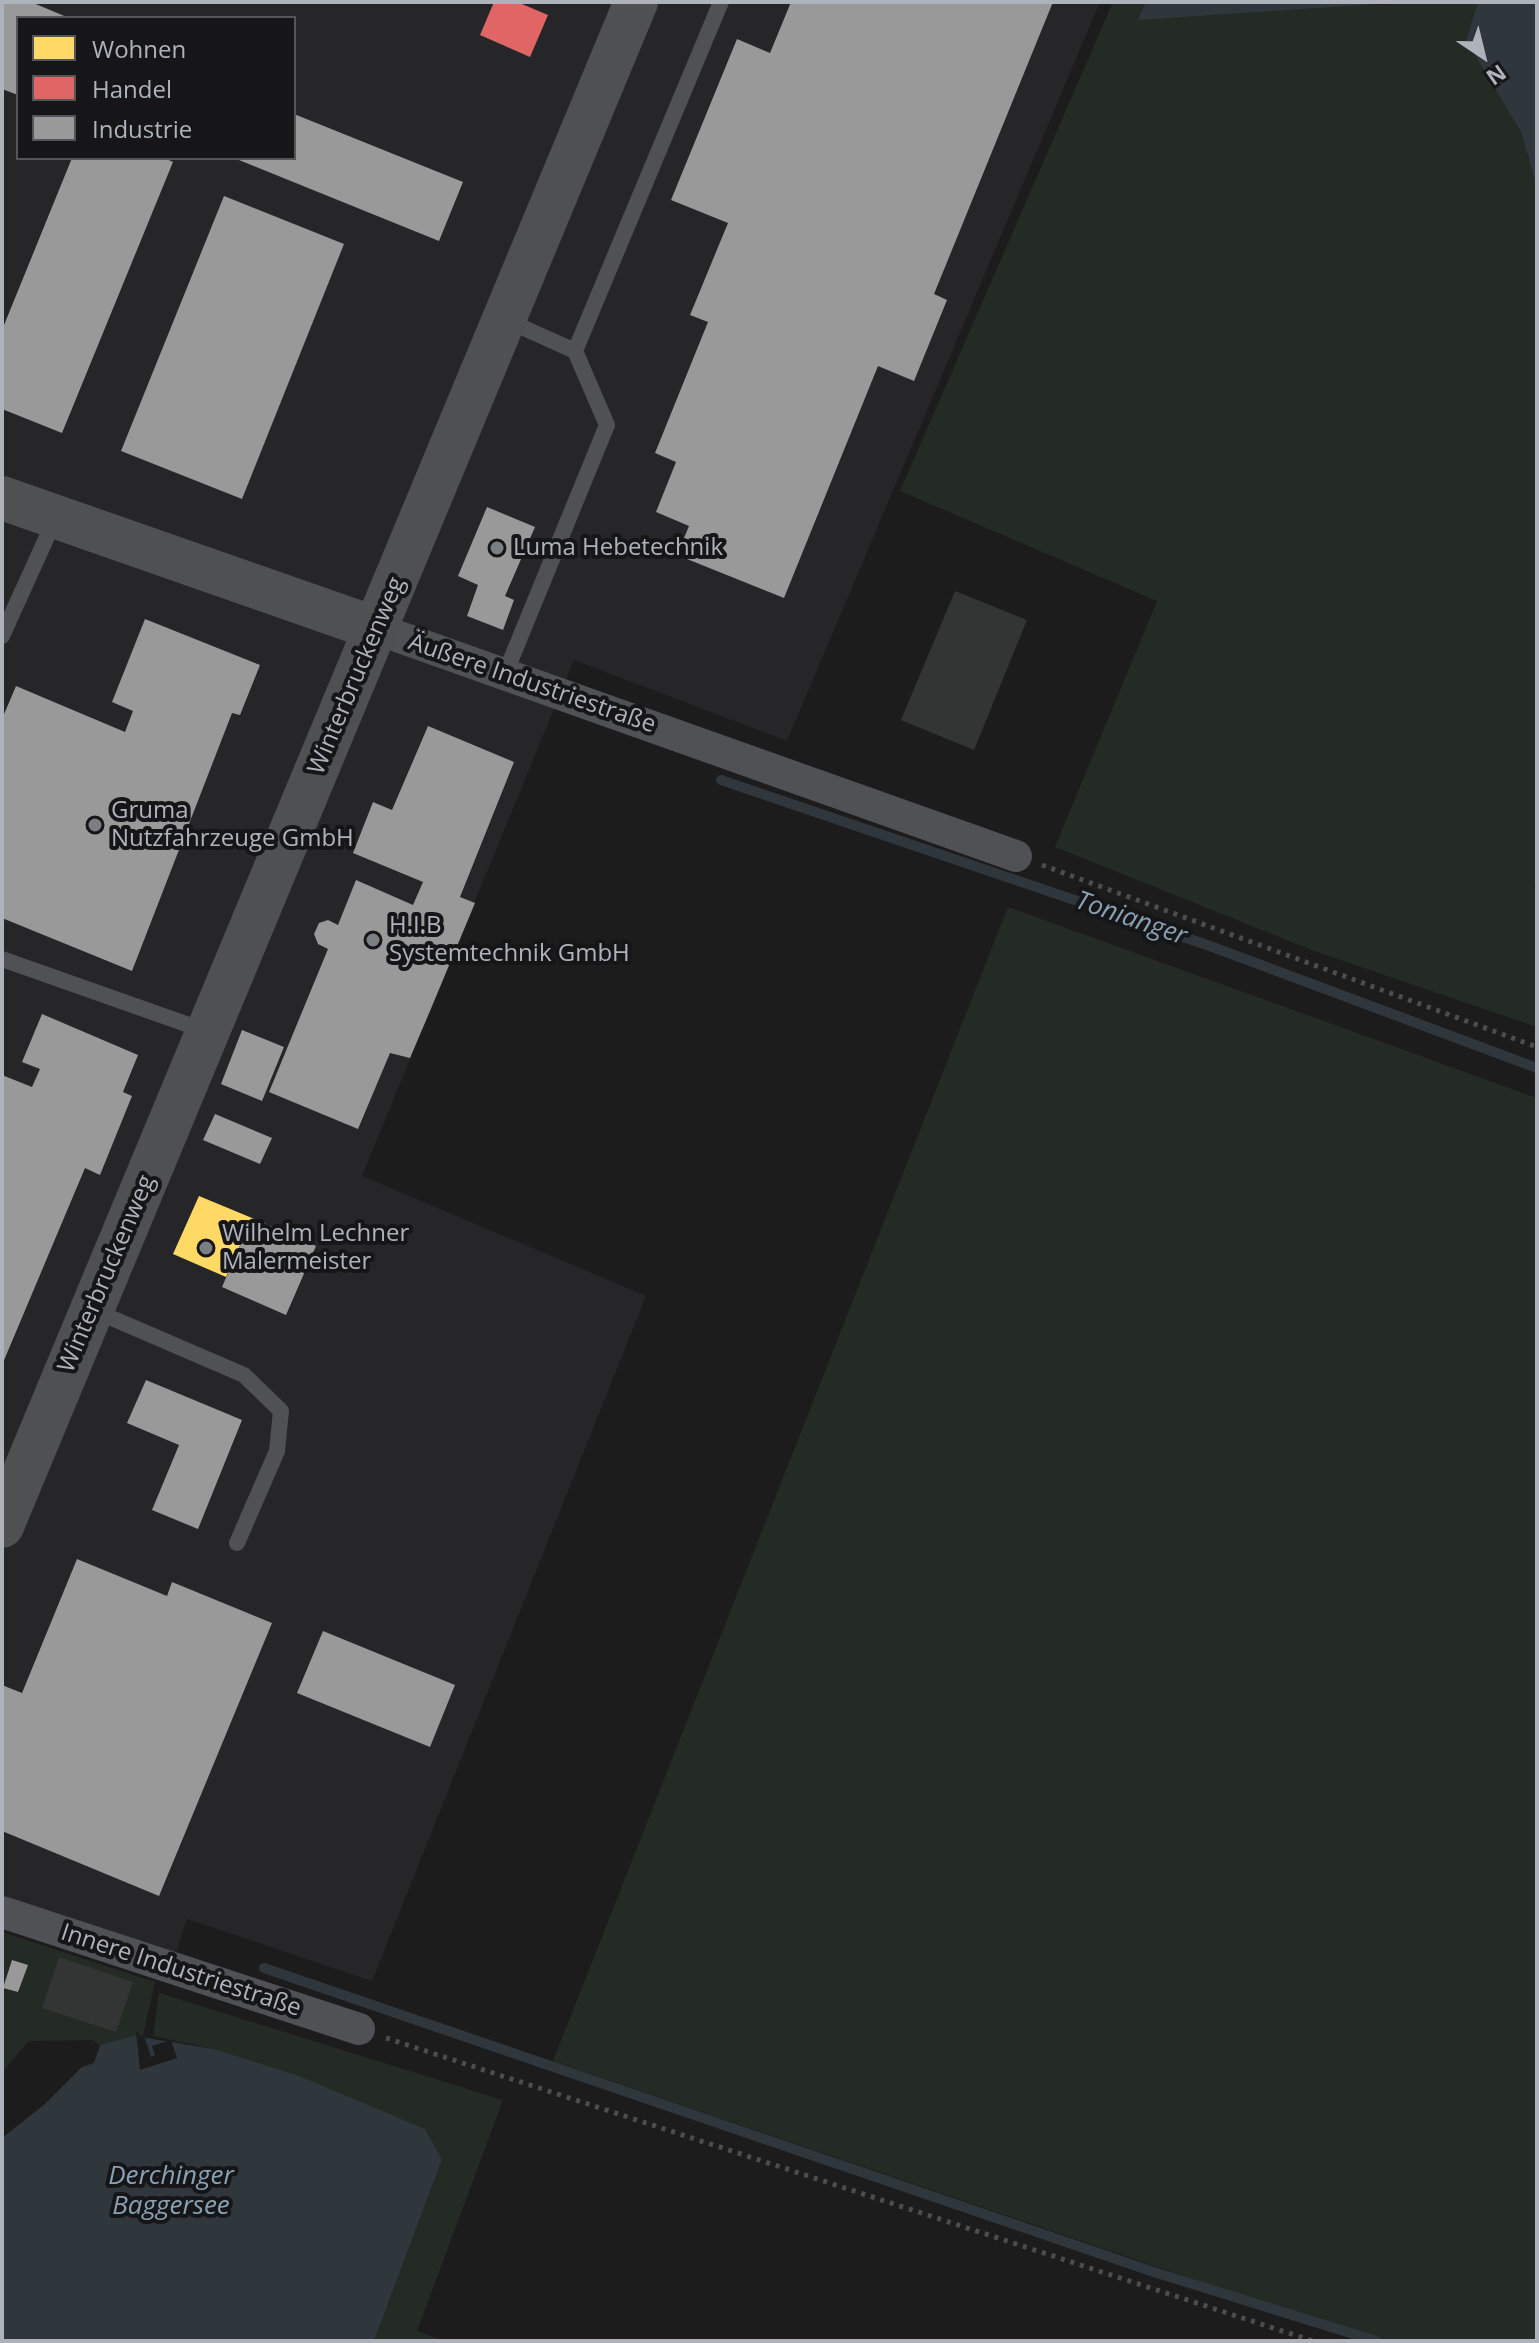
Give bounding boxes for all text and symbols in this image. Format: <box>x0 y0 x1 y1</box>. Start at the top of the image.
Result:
legend <box>16 16 296 160</box>
north arrow <box>1443 16 1523 96</box>
text: Wohnen <box>92 32 186 65</box>
text: N <box>1481 58 1513 93</box>
text: Handel <box>92 72 172 105</box>
text: Industrie <box>92 112 192 145</box>
place label: Luma Hebetechnik <box>513 534 723 562</box>
marker: Luma Hebetechnik <box>488 539 506 557</box>
street label: Winterbruckenweg <box>302 573 412 779</box>
street label: Äußere Industriestraße <box>405 628 659 740</box>
place label: Gruma Nutzfahrzeuge GmbH <box>111 797 354 853</box>
marker: Gruma Nutzfahrzeuge GmbH <box>86 816 104 834</box>
water label: Tonianger <box>1071 885 1191 953</box>
place label: H.I.B Systemtechnik GmbH <box>389 912 630 968</box>
marker: H.I.B Systemtechnik GmbH <box>364 931 382 949</box>
street label: Winterbruckenweg <box>52 1171 162 1377</box>
place label: Wilhelm Lechner Malermeister <box>222 1220 409 1276</box>
marker: Wilhelm Lechner Malermeister <box>197 1239 215 1257</box>
street label: Innere Industriestraße <box>57 1919 305 2023</box>
water label: Derchinger Baggersee <box>108 2161 234 2222</box>

